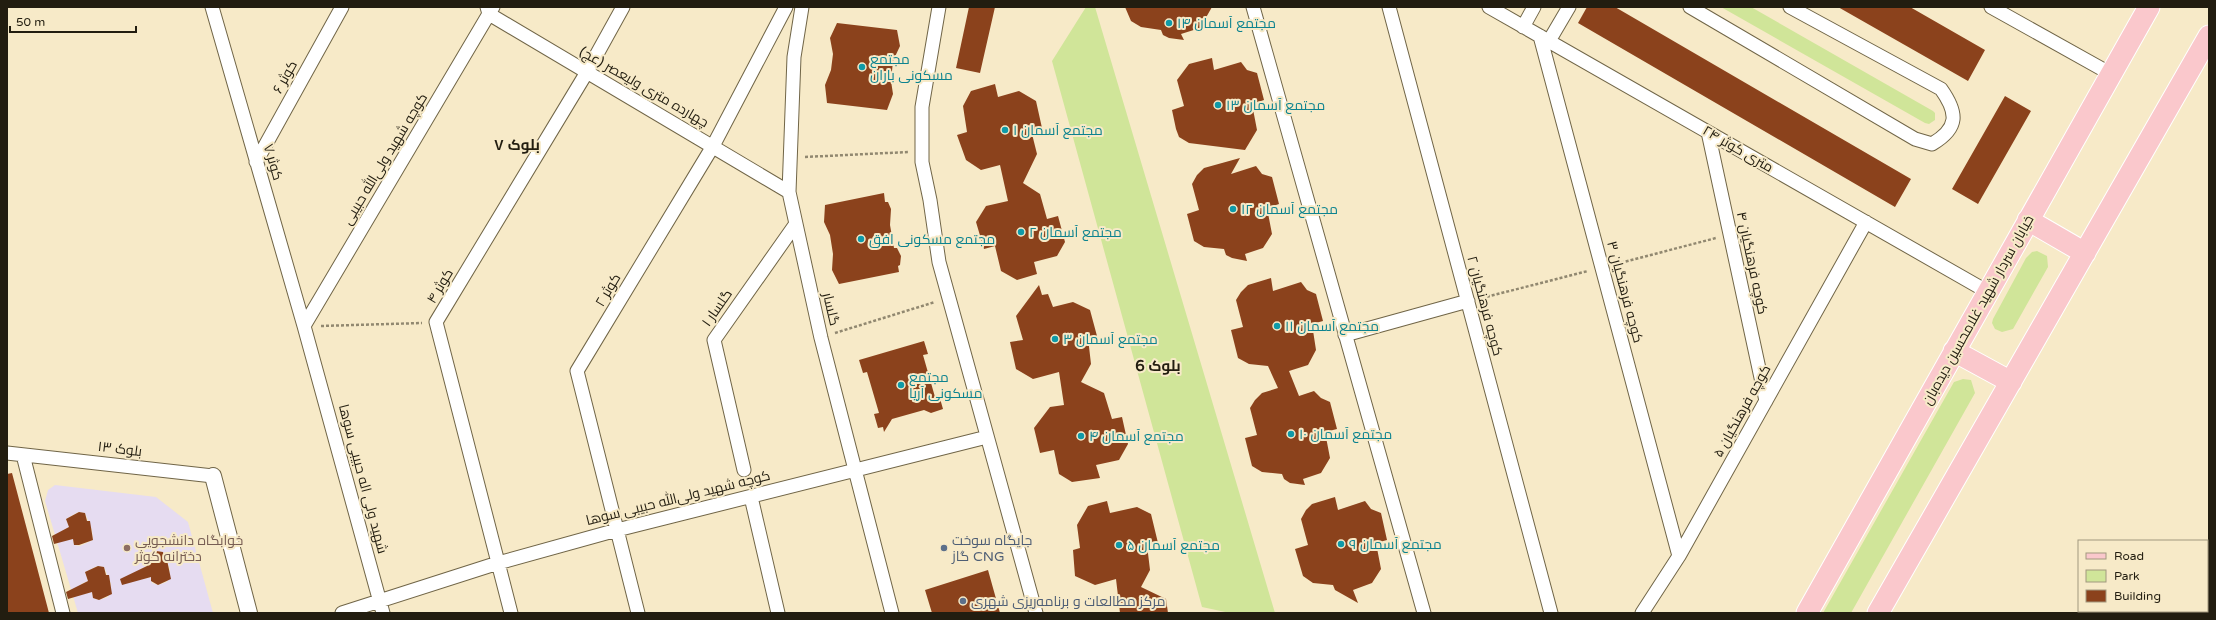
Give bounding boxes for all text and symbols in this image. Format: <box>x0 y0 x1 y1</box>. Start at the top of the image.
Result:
scale bar <box>10 8 136 34</box>
text: 50 m <box>16 15 45 29</box>
place label: مجتمع آسمان ۱۴ <box>1177 15 1276 32</box>
marker: مجتمع آسمان ۱۴ <box>1164 18 1174 28</box>
street label: چهارده متری ولیعصر (عج) <box>576 43 712 132</box>
place label: مجتمع مسکونی باران <box>870 51 953 84</box>
street label: کوثر ۶ <box>269 58 301 96</box>
marker: مجتمع مسکونی باران <box>857 62 867 72</box>
street label: کوچه شهید ولی‌الله حبیبی <box>338 89 432 229</box>
place label: مجتمع آسمان ۱۳ <box>1226 97 1325 114</box>
marker: مجتمع آسمان ۱۳ <box>1213 100 1223 110</box>
place label: مجتمع آسمان ۱ <box>1013 122 1103 139</box>
street label: ۲۴ متری کوثر <box>1700 122 1776 176</box>
marker: مجتمع آسمان ۱ <box>1000 125 1010 135</box>
district label: بلوک ۷ <box>494 136 540 154</box>
street label: کوثر ۷ <box>260 142 286 182</box>
place label: مجتمع آسمان ۱۲ <box>1241 201 1338 218</box>
marker: مجتمع آسمان ۱۲ <box>1228 204 1238 214</box>
street label: کوچه فرهنگیان ۴ <box>1732 210 1771 316</box>
street label: خیابان سردار شهید غلامحسین دیده‌بان <box>1919 212 2037 408</box>
place label: مجتمع آسمان ۲ <box>1029 224 1122 241</box>
marker: مجتمع آسمان ۲ <box>1016 227 1026 237</box>
place label: مجتمع مسکونی افق <box>869 231 995 248</box>
marker: مجتمع مسکونی افق <box>856 234 866 244</box>
street label: کوچه فرهنگیان ۳ <box>1602 239 1647 345</box>
street label: کوچه فرهنگیان ۲ <box>1463 254 1507 358</box>
street label: کوثر ۴ <box>423 265 457 307</box>
street label: کوثر ۲ <box>591 270 625 310</box>
street label: گلسار ۱ <box>698 286 736 330</box>
street label: گلسار <box>819 290 843 327</box>
place label: مجتمع آسمان ۱۱ <box>1285 318 1379 335</box>
marker: مجتمع آسمان ۱۱ <box>1272 321 1282 331</box>
place label: مجتمع آسمان ۳ <box>1063 331 1158 348</box>
marker: مجتمع آسمان ۳ <box>1050 334 1060 344</box>
district label: بلوک 6 <box>1135 357 1181 375</box>
street label: کوچه فرهنگیان ۵ <box>1710 362 1775 461</box>
place label: مجتمع مسکونی آریا <box>909 369 982 402</box>
marker: مجتمع مسکونی آریا <box>896 380 906 390</box>
street label: شهید ولی اله حبیبی سوها <box>335 402 391 556</box>
place label: مجتمع آسمان ۱۰ <box>1299 426 1392 443</box>
place label: مجتمع آسمان ۴ <box>1089 428 1184 445</box>
marker: مجتمع آسمان ۱۰ <box>1286 429 1296 439</box>
marker: مجتمع آسمان ۴ <box>1076 431 1086 441</box>
street label: بلوک ۱۳ <box>97 438 143 460</box>
street label: کوچه شهید ولی‌الله حبیبی سوها <box>584 466 772 530</box>
place label: خوابگاه دانشجویی دخترانه کوثر <box>134 532 243 565</box>
place label: جایگاه سوخت گاز CNG <box>951 532 1032 565</box>
place label: مجتمع آسمان ۹ <box>1349 536 1442 553</box>
place label: مجتمع آسمان ۵ <box>1127 537 1220 554</box>
marker: مجتمع آسمان ۹ <box>1336 539 1346 549</box>
marker: مجتمع آسمان ۵ <box>1114 540 1124 550</box>
legend <box>2078 540 2208 612</box>
marker: خوابگاه دانشجویی دخترانه کوثر <box>122 543 132 553</box>
marker: جایگاه سوخت گاز CNG <box>939 543 949 553</box>
text: Road <box>2114 549 2144 563</box>
text: Park <box>2114 569 2140 583</box>
text: Building <box>2114 589 2161 603</box>
place label: مرکز مطالعات و برنامه‌ریزی شهری <box>971 593 1166 610</box>
marker: مرکز مطالعات و برنامه‌ریزی شهری <box>958 596 968 606</box>

